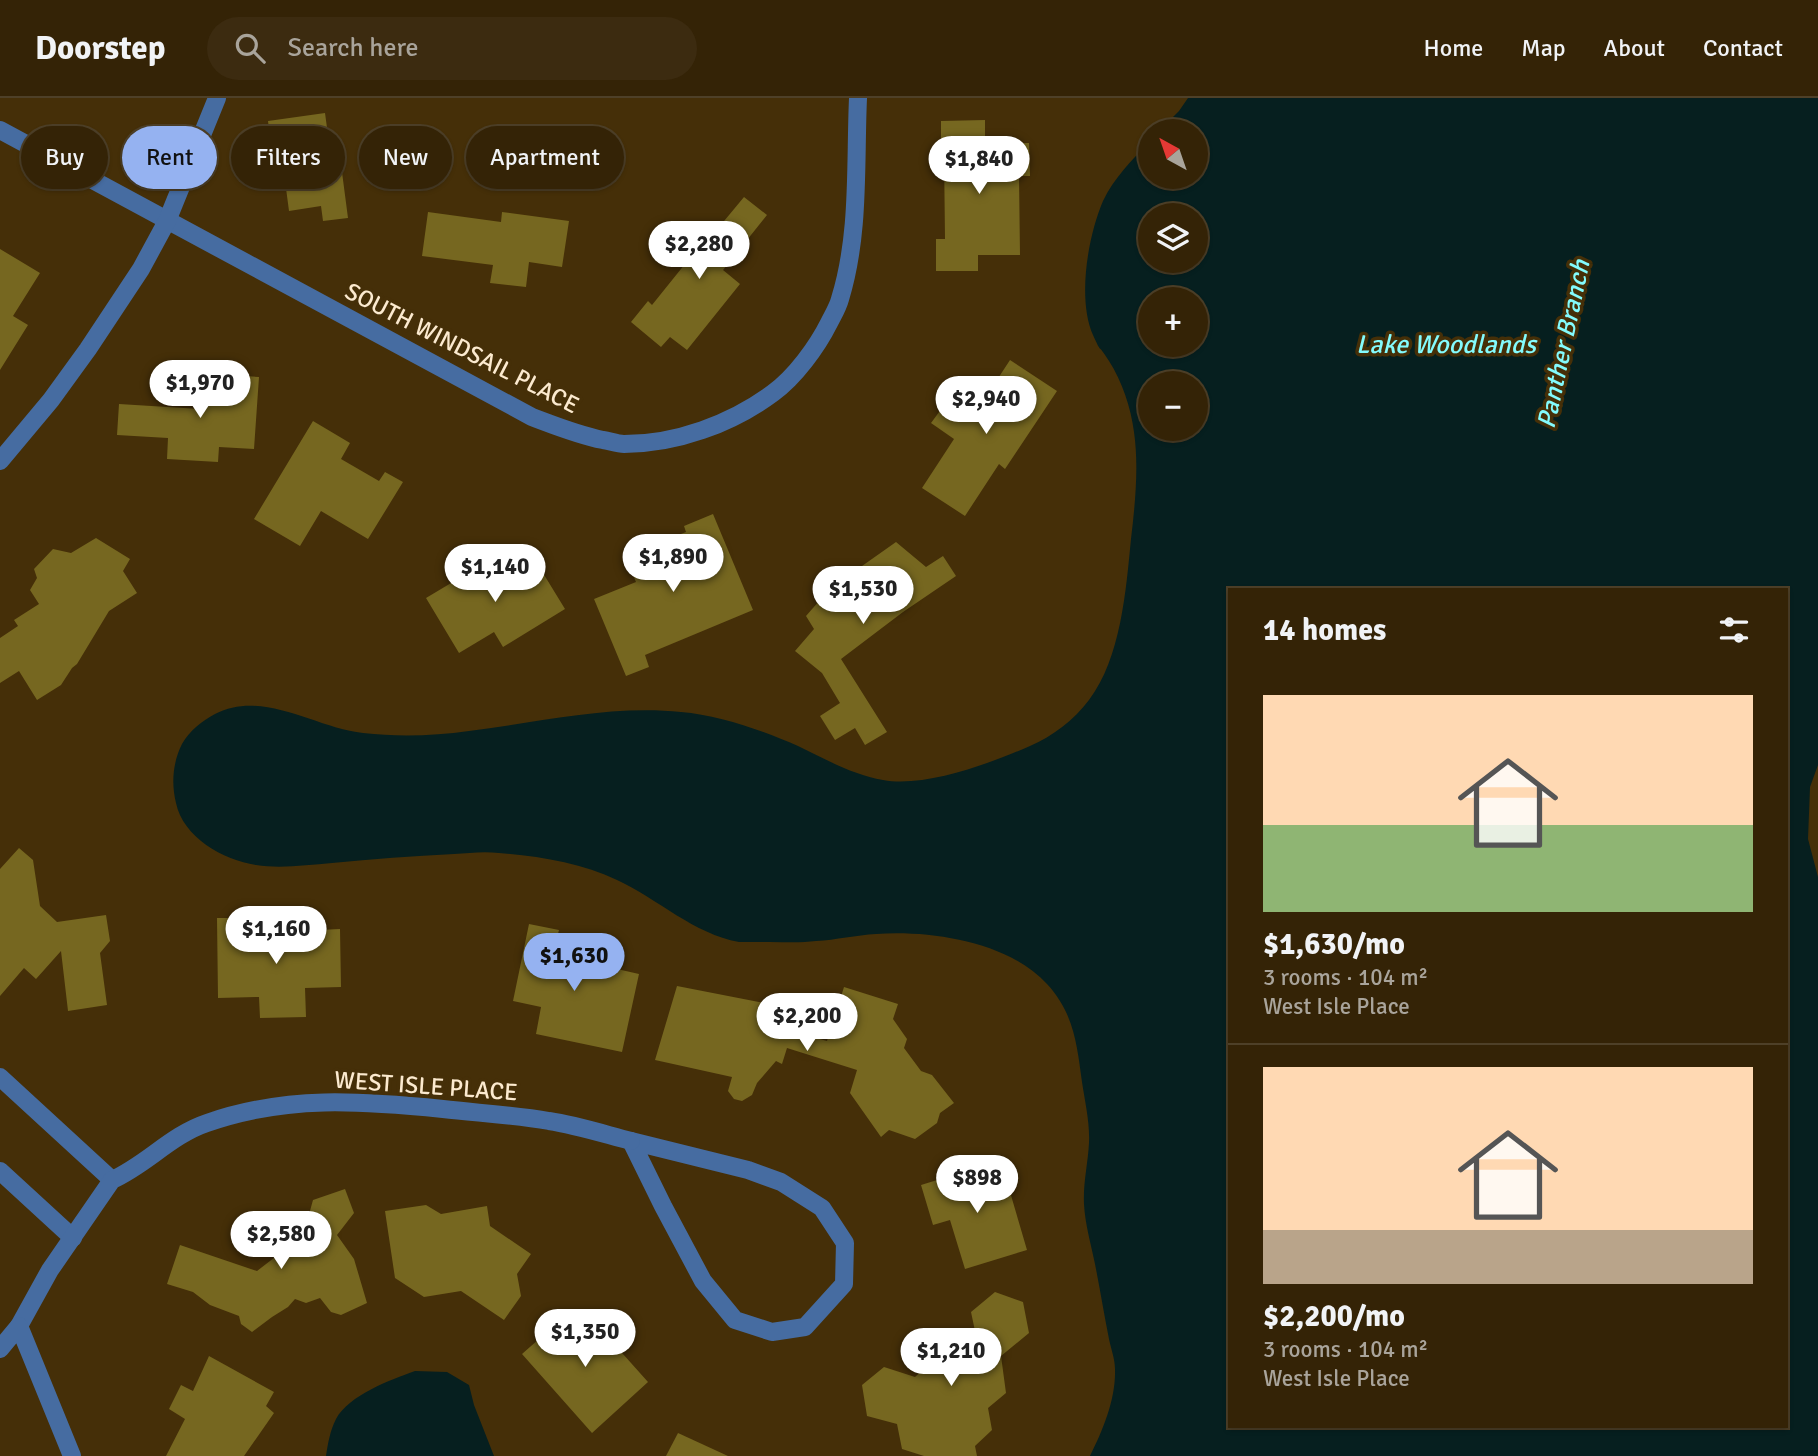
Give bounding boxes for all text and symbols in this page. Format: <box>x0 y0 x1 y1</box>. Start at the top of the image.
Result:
search box <box>207 17 697 80</box>
text: Doorstep <box>35 28 165 69</box>
icon: search <box>231 29 269 67</box>
text: Search here <box>287 32 419 64</box>
text: Home <box>1423 33 1483 63</box>
text: Map <box>1521 33 1566 63</box>
text: About <box>1604 33 1665 63</box>
text: Contact <box>1703 33 1783 63</box>
north arrow <box>1138 119 1208 189</box>
map controls <box>1138 119 1208 441</box>
chip: Buy <box>21 126 108 189</box>
chip: Rent <box>122 126 217 189</box>
chip: Filters <box>231 126 345 189</box>
chip: New <box>359 126 452 189</box>
chip: Apartment <box>466 126 624 189</box>
pin: $1,840 <box>922 136 1036 196</box>
text: $1,840 <box>945 144 1013 173</box>
button: layers <box>1138 203 1208 273</box>
pin: $2,280 <box>642 222 756 281</box>
text: $2,280 <box>665 229 733 258</box>
water label: Panther Branch <box>1530 256 1598 431</box>
street label: SOUTH WINDSAIL PLACE <box>340 276 584 420</box>
button: + <box>1138 287 1208 357</box>
water label: Lake Woodlands <box>1356 329 1539 361</box>
pin: $1,970 <box>143 360 257 420</box>
text: $1,970 <box>166 368 234 397</box>
button: − <box>1138 371 1208 441</box>
pin: $2,940 <box>929 376 1043 436</box>
text: $2,940 <box>952 384 1020 413</box>
pin: $1,890 <box>616 534 730 594</box>
text: $1,890 <box>639 542 707 571</box>
pin: $1,140 <box>438 545 552 604</box>
text: $1,140 <box>461 552 529 581</box>
pin: $1,530 <box>806 566 920 626</box>
text: $1,530 <box>829 574 897 603</box>
icon: filters <box>1715 611 1753 649</box>
text: 14 homes <box>1263 612 1386 649</box>
icon: home <box>1445 740 1571 866</box>
pin: $1,160 <box>219 906 333 966</box>
text: $1,160 <box>242 914 310 943</box>
text: $1,630/mo <box>1263 926 1405 963</box>
pin: $1,630 <box>517 934 631 993</box>
text: $1,630 <box>540 941 608 970</box>
text: 3 rooms · 104 m² <box>1263 963 1428 992</box>
text: West Isle Place <box>1263 992 1410 1021</box>
pin: $2,200 <box>750 993 864 1053</box>
text: $2,200 <box>773 1001 841 1030</box>
street label: WEST ISLE PLACE <box>333 1065 519 1107</box>
icon: home <box>1445 1112 1571 1238</box>
pin: $898 <box>936 1156 1018 1215</box>
text: $898 <box>952 1163 1002 1192</box>
pin: $2,580 <box>224 1212 338 1271</box>
text: $2,580 <box>247 1219 315 1248</box>
text: $2,200/mo <box>1263 1298 1405 1335</box>
pin: $1,350 <box>528 1310 642 1369</box>
text: $1,350 <box>551 1317 619 1346</box>
pin: $1,210 <box>894 1328 1008 1388</box>
text: 3 rooms · 104 m² <box>1263 1335 1428 1364</box>
text: $1,210 <box>917 1336 985 1365</box>
text: West Isle Place <box>1263 1364 1410 1393</box>

